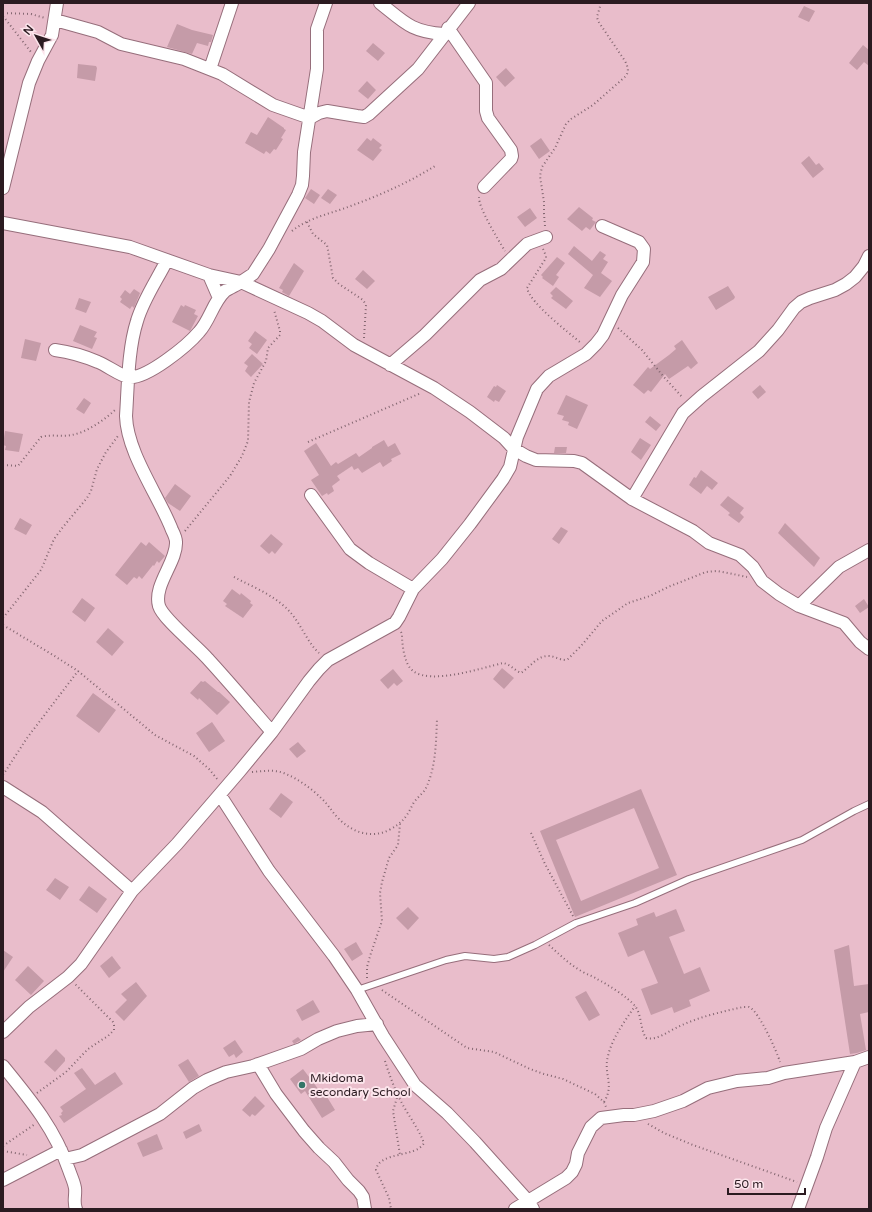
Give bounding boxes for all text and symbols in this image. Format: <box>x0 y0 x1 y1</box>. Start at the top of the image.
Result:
north arrow <box>16 16 56 56</box>
text: N <box>21 22 36 38</box>
place label: Mkidoma secondary School <box>310 1071 411 1099</box>
marker: Mkidoma secondary School <box>297 1080 307 1090</box>
scale bar <box>728 1170 805 1196</box>
text: 50 m <box>734 1177 763 1191</box>

